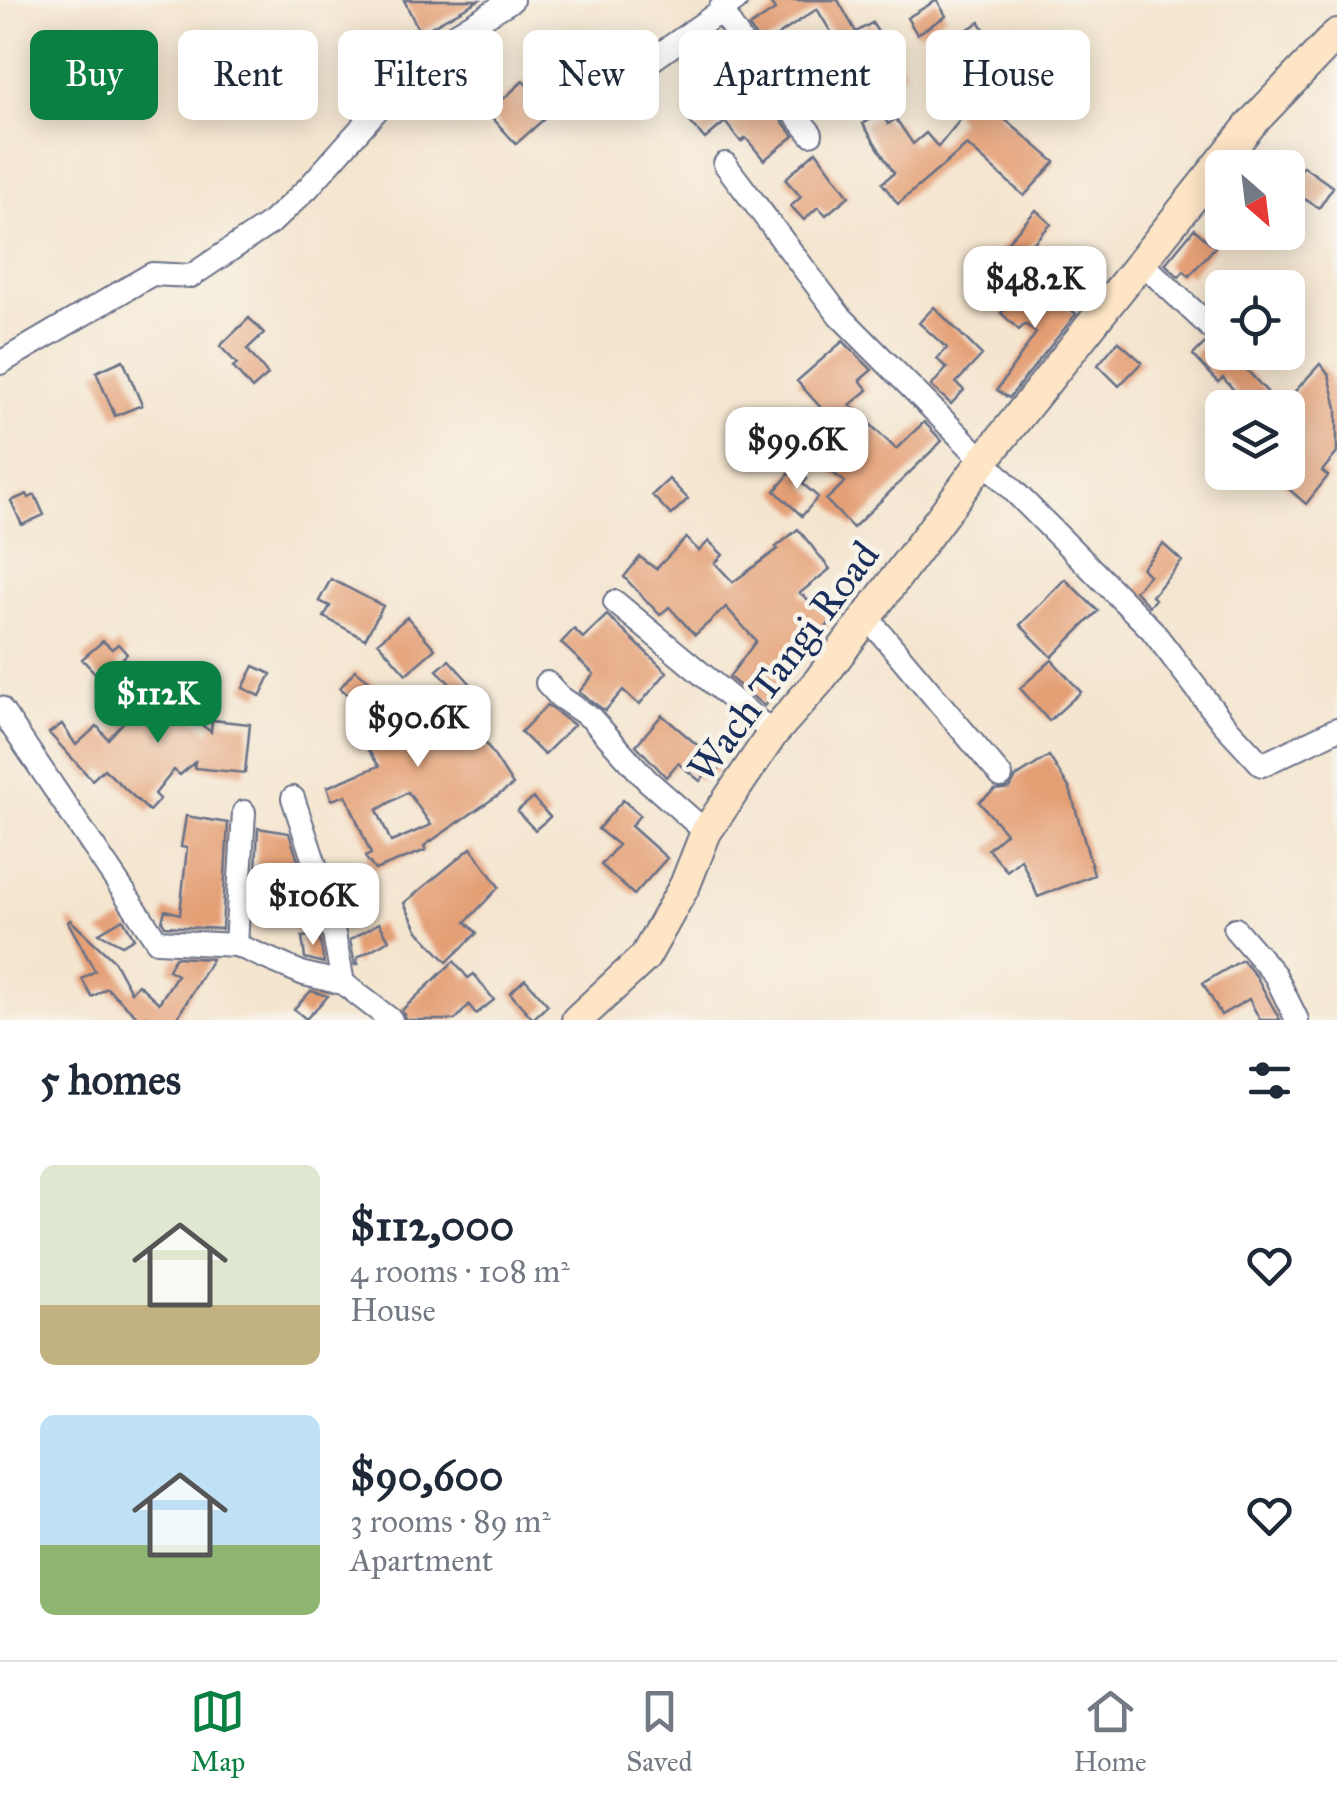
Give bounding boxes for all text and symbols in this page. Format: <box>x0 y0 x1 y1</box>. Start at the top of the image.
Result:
chip: Buy <box>30 30 158 120</box>
chip: Rent <box>178 30 318 120</box>
chip: Filters <box>338 30 503 120</box>
chip: New <box>523 30 659 120</box>
chip: Apartment <box>679 30 906 120</box>
chip: House <box>926 30 1090 120</box>
north arrow <box>1205 150 1305 250</box>
map controls <box>1205 150 1305 490</box>
pin: $48.2K <box>954 246 1116 331</box>
text: $48.2K <box>985 259 1085 298</box>
button: locate <box>1205 270 1305 370</box>
button: layers <box>1205 390 1305 490</box>
pin: $99.6K <box>716 407 878 492</box>
text: $99.6K <box>747 420 847 459</box>
street label: Wach Tangi Road <box>677 532 890 791</box>
pin: $112K <box>88 661 228 746</box>
text: $112K <box>117 674 199 713</box>
pin: $90.6K <box>337 685 499 770</box>
text: $90.6K <box>368 698 468 737</box>
pin: $106K <box>243 863 383 948</box>
text: $106K <box>268 876 358 915</box>
icon: filters <box>1242 1053 1297 1108</box>
text: 5 homes <box>40 1054 181 1106</box>
text: $112,000 <box>350 1200 514 1252</box>
icon: home <box>120 1205 240 1325</box>
icon: heart <box>1242 1238 1297 1293</box>
text: 4 rooms · 108 m² <box>350 1252 570 1291</box>
text: House <box>350 1291 436 1330</box>
text: $90,600 <box>350 1450 503 1502</box>
icon: home <box>120 1455 240 1575</box>
icon: heart <box>1242 1488 1297 1543</box>
text: 3 rooms · 89 m² <box>350 1502 551 1541</box>
text: Apartment <box>350 1541 493 1580</box>
tab: Map <box>190 1684 245 1779</box>
tab: Saved <box>626 1684 693 1779</box>
tab: Home <box>1073 1684 1147 1779</box>

